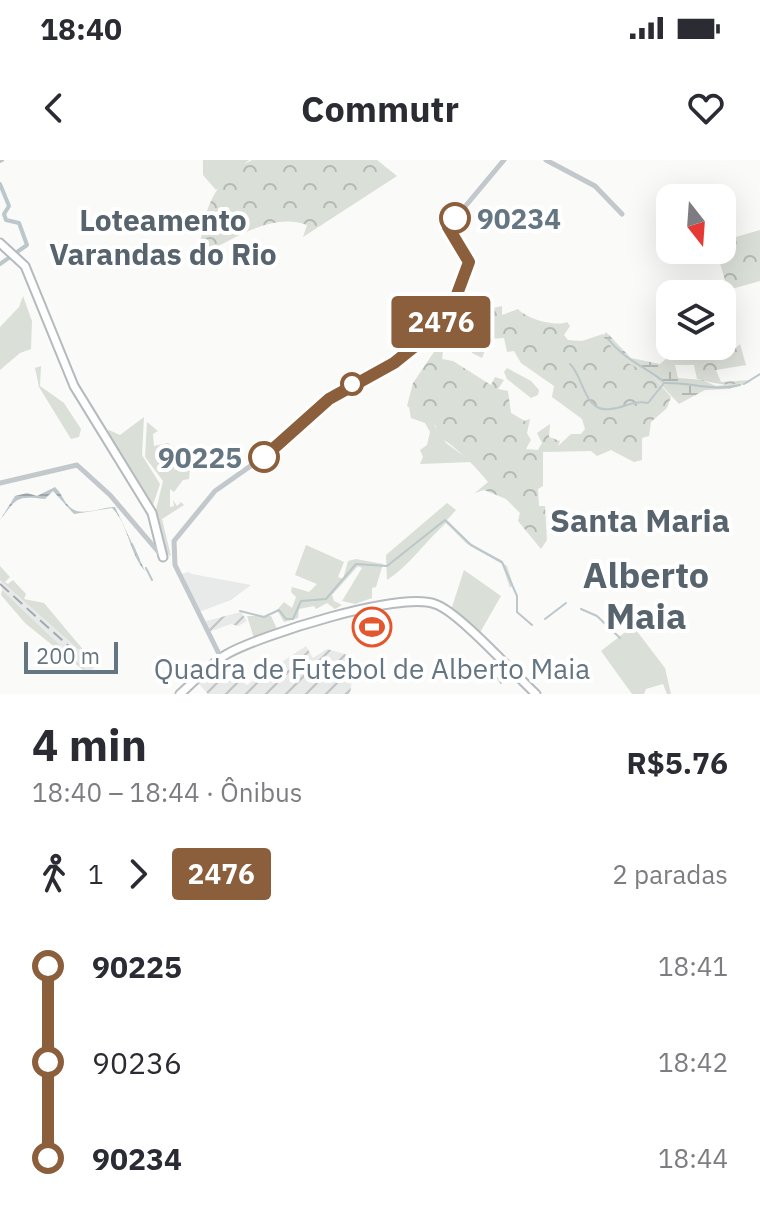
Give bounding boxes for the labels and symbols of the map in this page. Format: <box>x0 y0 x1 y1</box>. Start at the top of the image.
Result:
north arrow <box>656 184 736 264</box>
district label: Loteamento Varandas do Rio <box>49 200 277 273</box>
place label: 90234 <box>477 200 561 237</box>
marker: 90234 <box>440 203 470 233</box>
line badge: 2476 <box>385 296 497 348</box>
unlabelled marker <box>341 373 363 395</box>
place label: 90225 <box>158 439 242 476</box>
marker: 90225 <box>249 442 279 472</box>
district label: Santa Maria <box>550 499 730 541</box>
district label: Alberto Maia <box>583 551 709 639</box>
sports icon: Quadra de Futebol de Alberto Maia <box>351 606 393 648</box>
scale bar <box>24 638 118 674</box>
place label: Quadra de Futebol de Alberto Maia <box>154 650 590 687</box>

